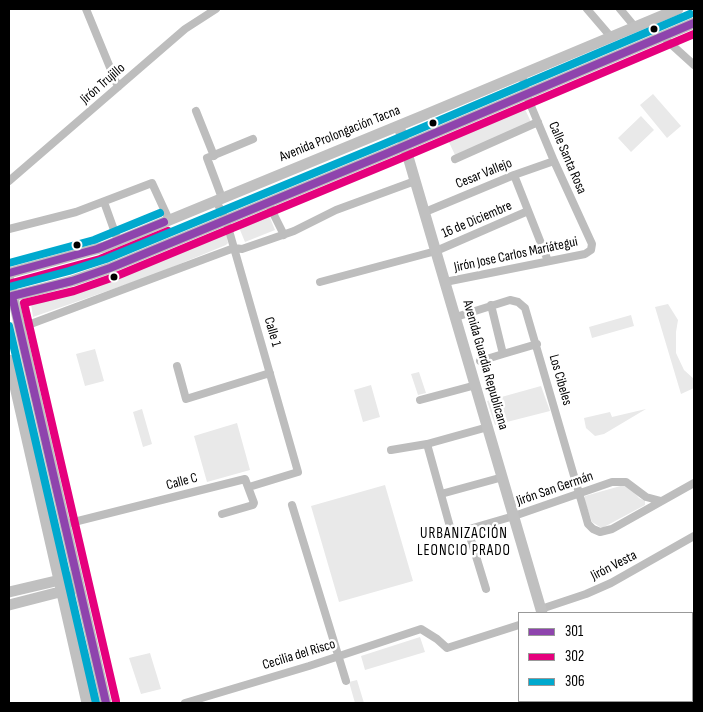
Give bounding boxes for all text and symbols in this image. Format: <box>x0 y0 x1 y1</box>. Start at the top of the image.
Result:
unlabelled marker <box>649 24 659 34</box>
street label: Jirón Trujillo <box>77 60 129 108</box>
street label: Avenida Prolongación Tacna <box>277 102 403 166</box>
unlabelled marker <box>428 118 438 128</box>
street label: Calle Santa Rosa <box>544 119 590 197</box>
street label: Cesar Vallejo <box>453 155 515 193</box>
street label: 16 de Diciembre <box>439 198 515 242</box>
street label: Jirón Jose Carlos Mariátegui <box>453 234 579 276</box>
unlabelled marker <box>72 240 82 250</box>
unlabelled marker <box>109 272 119 282</box>
street label: Avenida Guardia Republicana <box>458 298 512 432</box>
street label: Calle 1 <box>260 315 284 349</box>
street label: Los Cibeles <box>545 353 575 407</box>
street label: Jirón San Germán <box>514 468 596 510</box>
street label: Calle C <box>164 470 200 494</box>
district label: URBANIZACIÓN LEONCIO PRADO <box>415 525 513 560</box>
street label: Jirón Vesta <box>588 547 640 585</box>
legend <box>518 612 693 702</box>
text: 301 <box>565 622 583 641</box>
street label: Cecilia del Risco <box>261 636 337 674</box>
text: 302 <box>565 647 584 666</box>
text: 306 <box>565 672 585 691</box>

